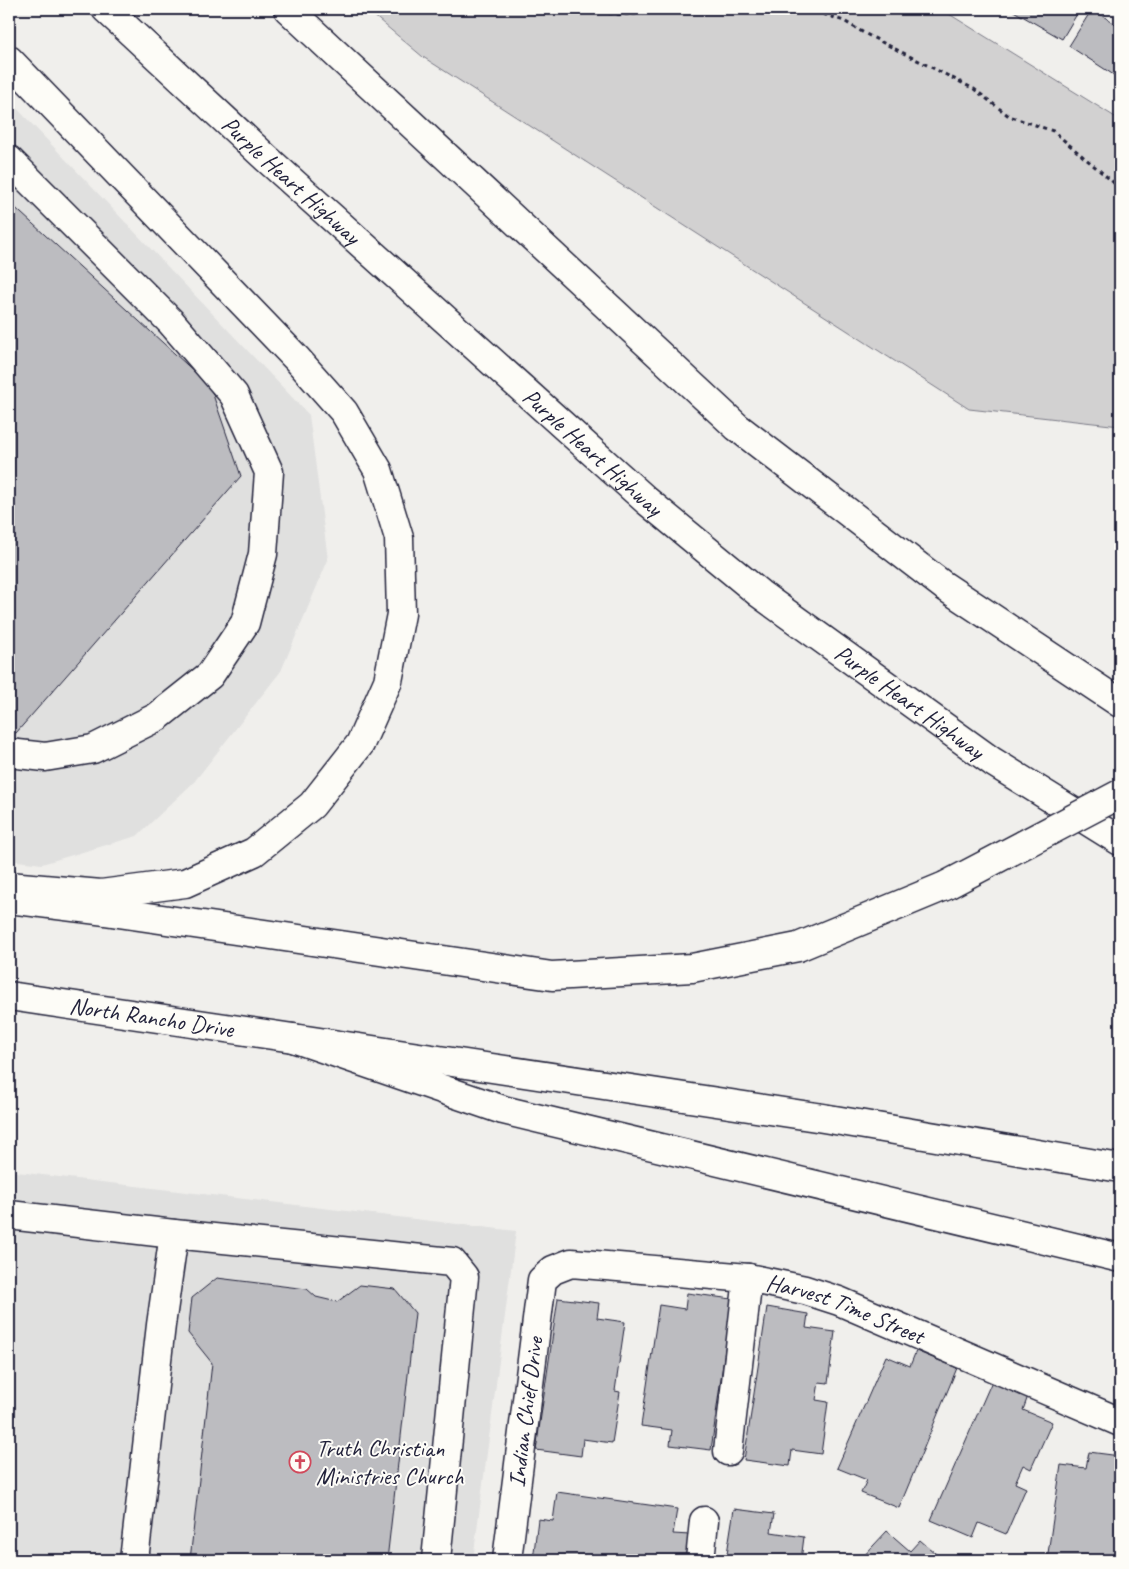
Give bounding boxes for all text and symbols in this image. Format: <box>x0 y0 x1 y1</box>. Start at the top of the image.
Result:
street label: Purple Heart Highway <box>215 109 368 252</box>
street label: Purple Heart Highway <box>517 382 670 523</box>
street label: Purple Heart Highway <box>829 638 992 767</box>
street label: North Rancho Drive <box>67 990 238 1044</box>
street label: Harvest Time Street <box>763 1267 930 1352</box>
street label: Indian Chief Drive <box>501 1333 550 1489</box>
place label: Truth Christian Ministries Church <box>316 1433 465 1491</box>
church icon: Truth Christian Ministries Church <box>288 1450 312 1474</box>

